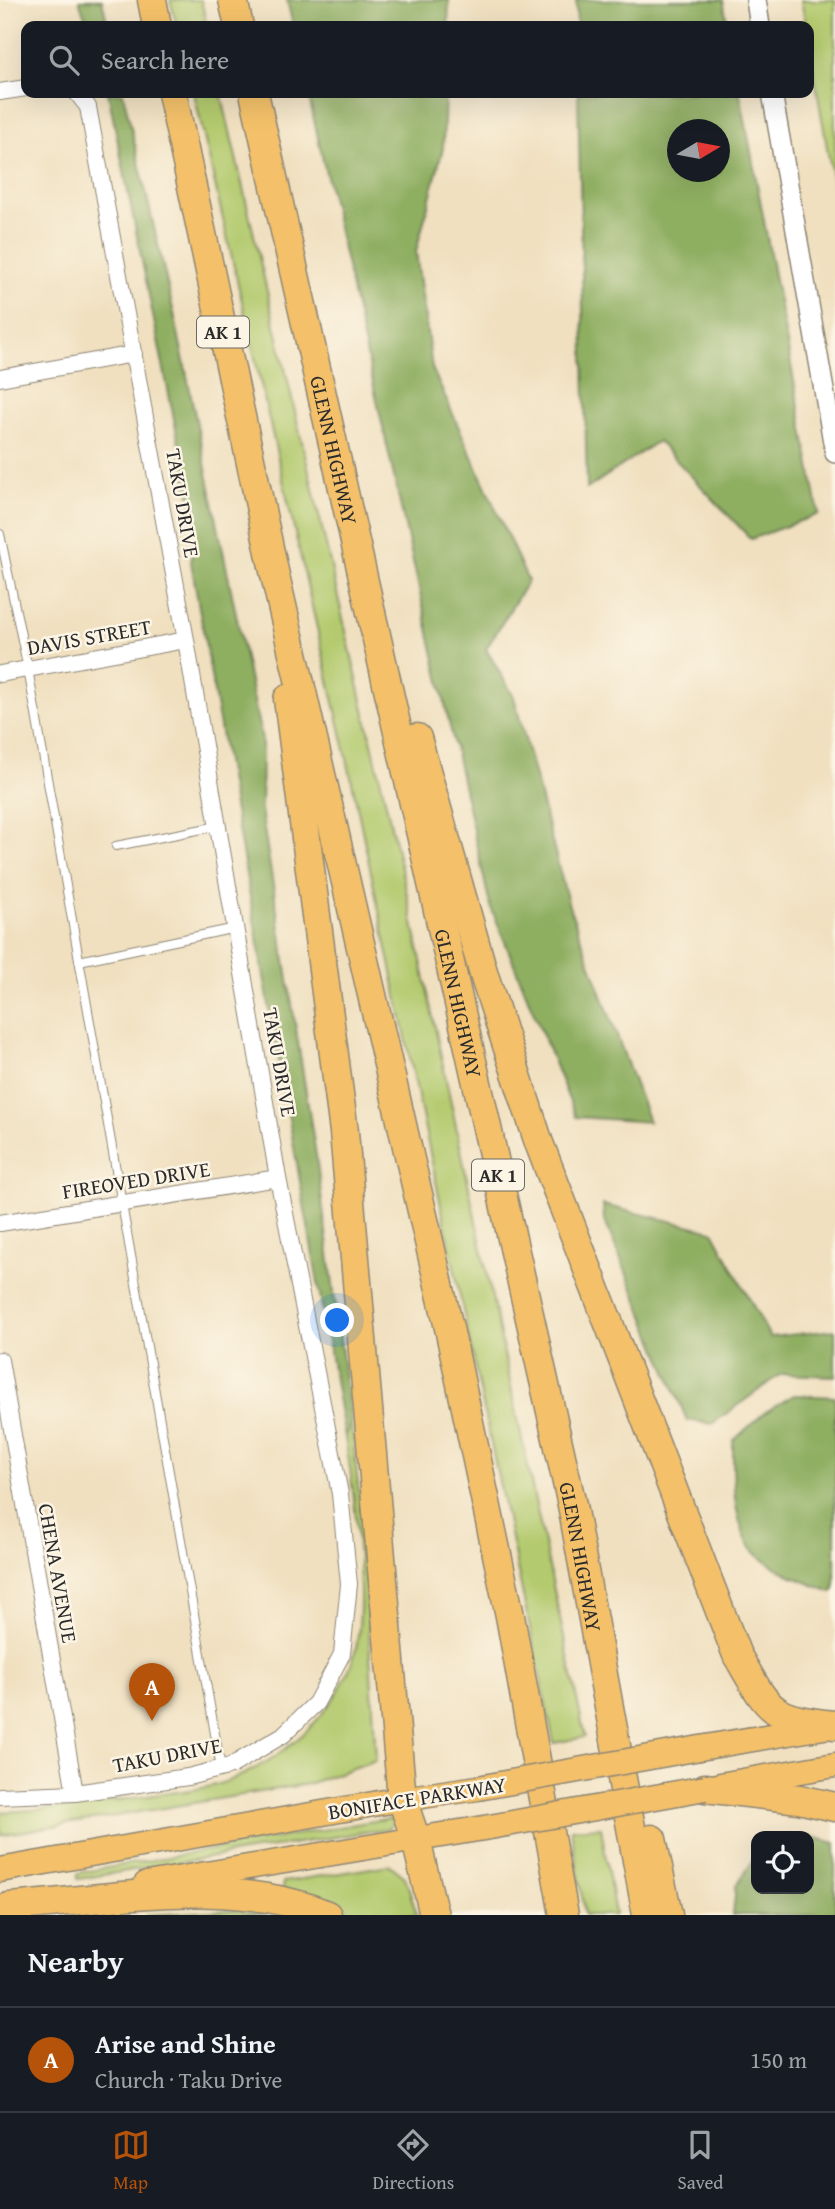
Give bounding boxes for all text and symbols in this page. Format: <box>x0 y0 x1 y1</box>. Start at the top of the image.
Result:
search box <box>21 21 814 98</box>
text: Search here <box>101 40 229 79</box>
icon: search <box>45 41 83 79</box>
north arrow <box>667 119 730 182</box>
road number: AK 1 <box>197 316 249 348</box>
street label: GLENN HIGHWAY <box>303 373 366 528</box>
street label: TAKU DRIVE <box>158 446 208 560</box>
street label: DAVIS STREET <box>25 611 154 663</box>
street label: GLENN HIGHWAY <box>427 926 491 1081</box>
street label: TAKU DRIVE <box>255 1005 305 1119</box>
street label: FIREOVED DRIVE <box>60 1153 212 1207</box>
road number: AK 1 <box>472 1160 524 1190</box>
your location <box>320 1303 354 1337</box>
street label: GLENN HIGHWAY <box>552 1479 610 1635</box>
street label: CHENA AVENUE <box>31 1501 86 1645</box>
pin: A <box>129 1663 175 1721</box>
street label: TAKU DRIVE <box>110 1729 224 1781</box>
street label: BONIFACE PARKWAY <box>326 1769 509 1827</box>
map controls <box>751 1831 814 1894</box>
button: locate <box>751 1831 814 1894</box>
text: Nearby <box>28 1939 124 1983</box>
text: Arise and Shine <box>95 2024 276 2063</box>
text: A <box>44 2043 58 2076</box>
text: 150 m <box>750 2043 807 2076</box>
text: Church · Taku Drive <box>95 2063 282 2096</box>
tab: Map <box>112 2126 150 2196</box>
tab: Directions <box>373 2126 454 2196</box>
tab: Saved <box>677 2126 723 2196</box>

